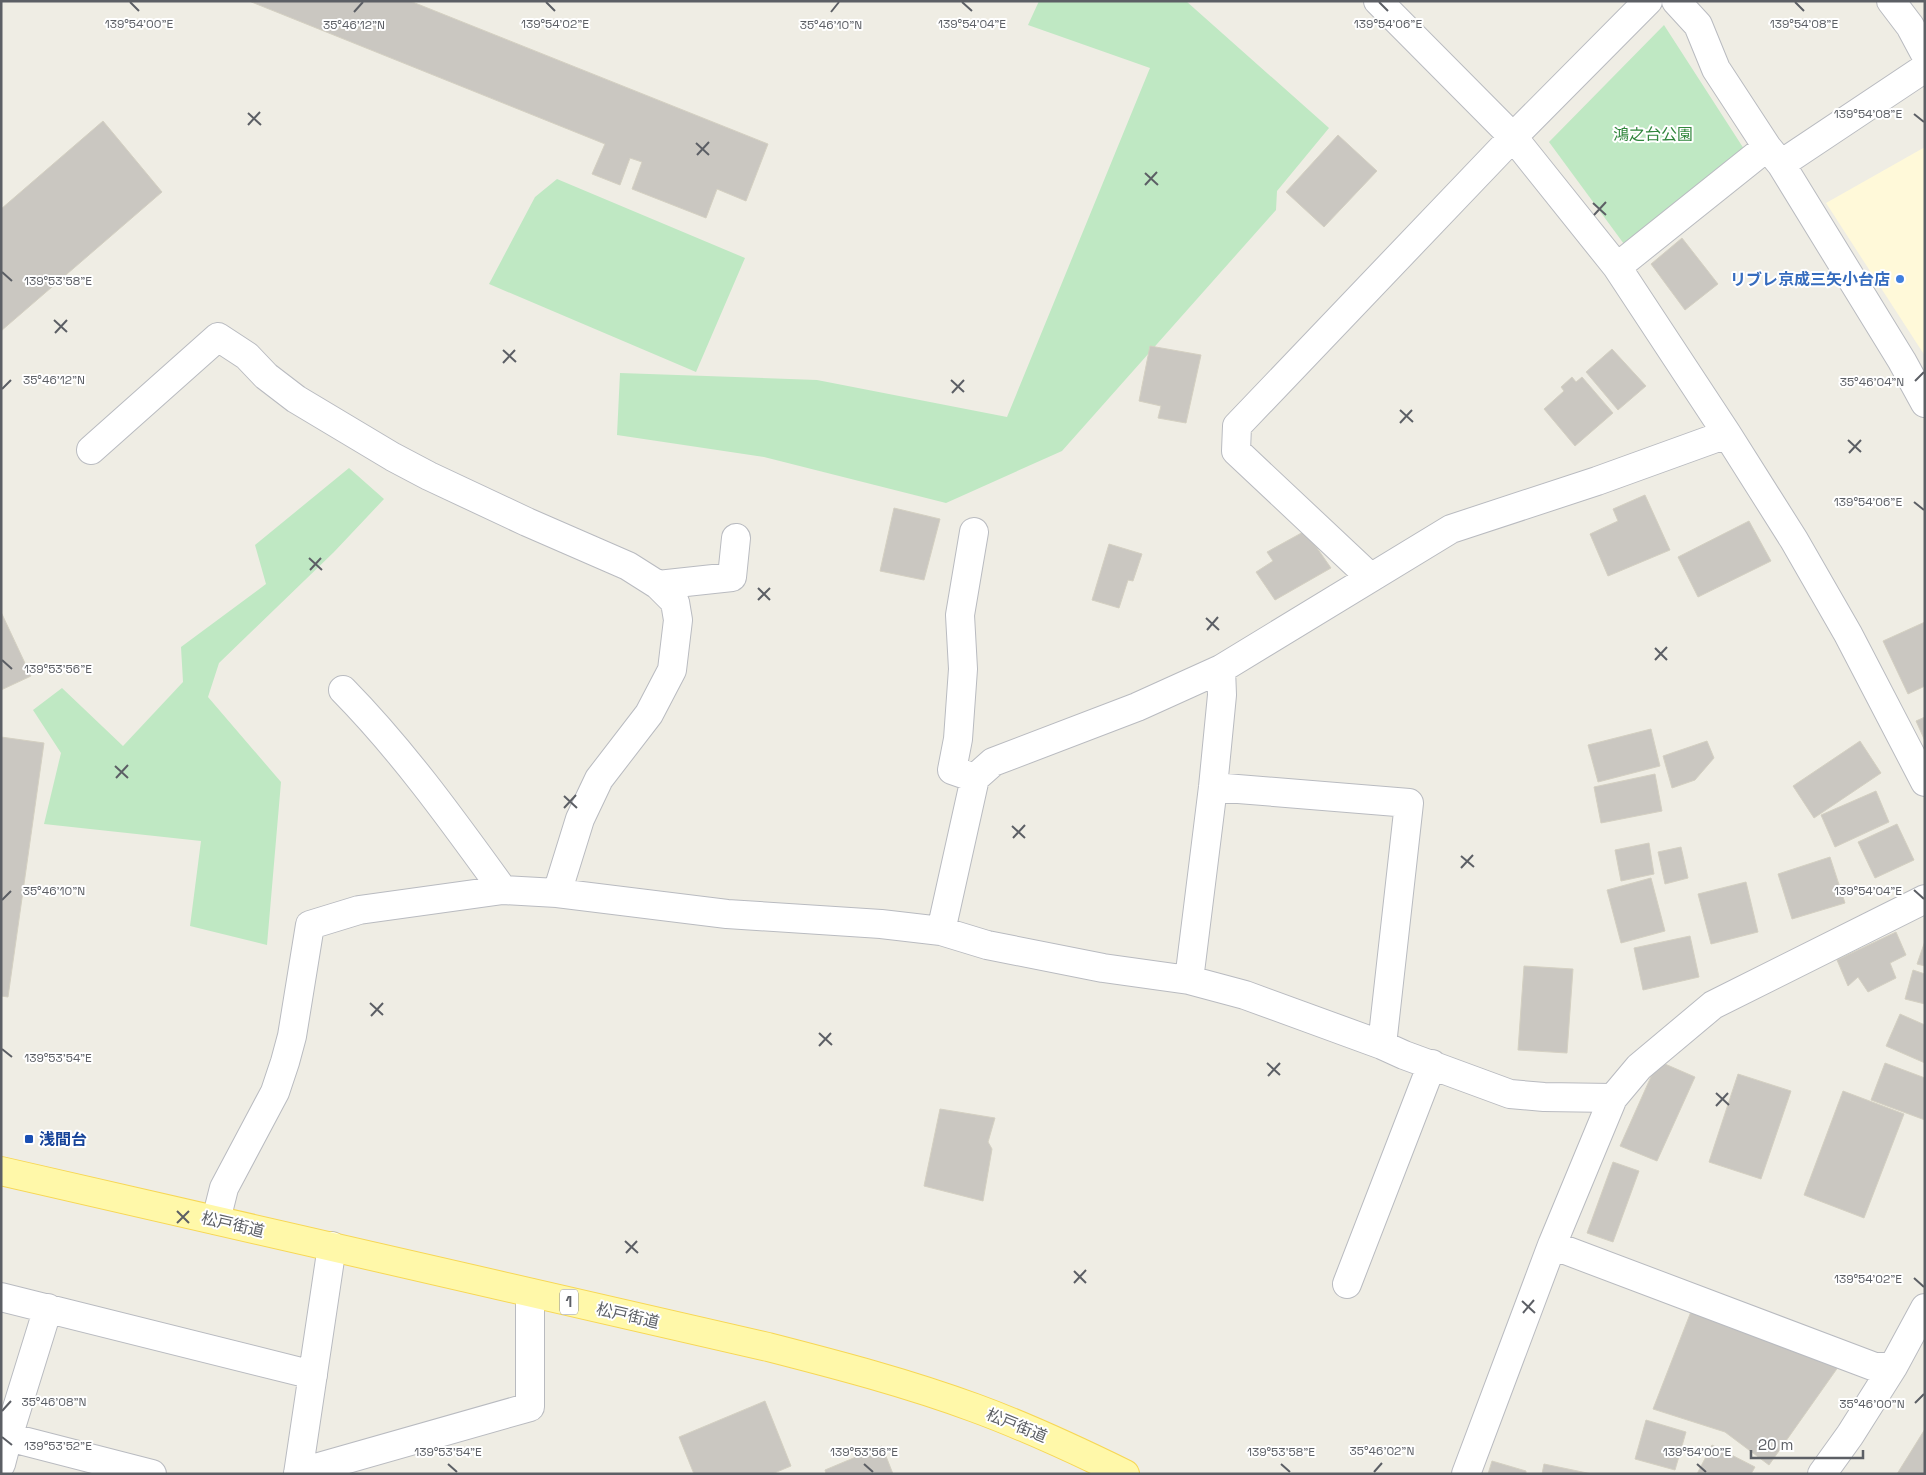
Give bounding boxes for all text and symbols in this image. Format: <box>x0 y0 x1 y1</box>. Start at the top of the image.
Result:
text: 139°54'00"E <box>105 16 174 32</box>
text: 139°54'02"E <box>521 16 589 32</box>
text: 139°54'04"E <box>938 16 1006 32</box>
text: 139°54'06"E <box>1354 16 1422 32</box>
text: 139°54'08"E <box>1770 16 1838 32</box>
text: 35°46'12"N <box>323 17 385 33</box>
text: 35°46'10"N <box>800 17 862 33</box>
text: 139°54'08"E <box>1834 106 1902 122</box>
park label: 鴻之台公園 <box>1613 124 1693 145</box>
place label: リブレ京成三矢小台店 <box>1730 269 1890 290</box>
text: 139°53'58"E <box>24 273 92 289</box>
marker: リブレ京成三矢小台店 <box>1894 273 1906 285</box>
text: 35°46'12"N <box>23 372 85 388</box>
text: 35°46'04"N <box>1840 374 1904 390</box>
text: 139°54'06"E <box>1834 494 1902 510</box>
text: 139°53'56"E <box>24 661 92 677</box>
text: 35°46'10"N <box>23 883 85 899</box>
text: 139°54'04"E <box>1834 883 1902 899</box>
text: 139°53'54"E <box>24 1050 92 1066</box>
place label: 浅間台 <box>39 1129 87 1150</box>
marker: 浅間台 <box>23 1133 35 1145</box>
street label: 松戸街道 <box>199 1207 266 1242</box>
text: 139°54'02"E <box>1834 1271 1902 1287</box>
road number: 1 <box>560 1290 578 1314</box>
street label: 松戸街道 <box>594 1298 661 1333</box>
text: 35°46'08"N <box>21 1394 87 1410</box>
text: 35°46'00"N <box>1839 1396 1905 1412</box>
street label: 松戸街道 <box>983 1404 1050 1447</box>
scale bar <box>1751 1428 1864 1460</box>
text: 20 m <box>1758 1435 1793 1454</box>
text: 139°53'52"E <box>24 1438 92 1454</box>
text: 35°46'02"N <box>1350 1443 1414 1459</box>
text: 139°53'54"E <box>414 1444 482 1460</box>
text: 139°53'56"E <box>830 1444 898 1460</box>
text: 139°53'58"E <box>1247 1444 1315 1460</box>
text: 139°54'00"E <box>1663 1444 1732 1460</box>

